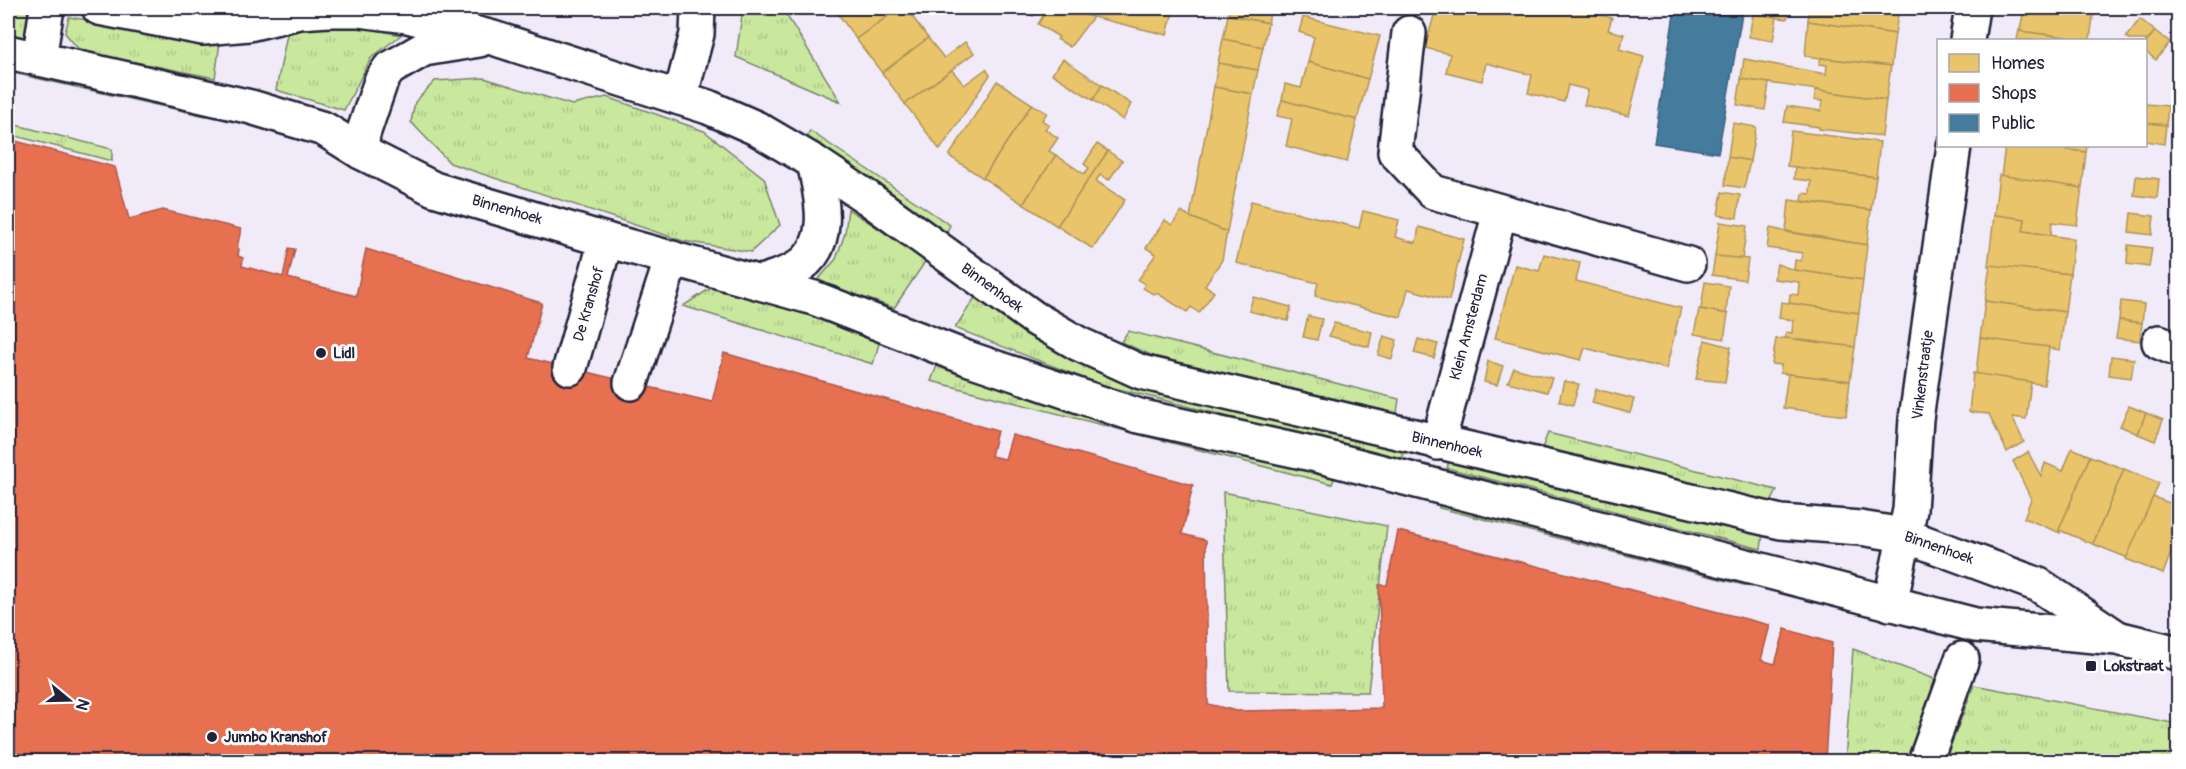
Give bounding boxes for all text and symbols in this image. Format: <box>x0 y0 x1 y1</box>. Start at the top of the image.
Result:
legend <box>1937 39 2147 147</box>
text: Homes <box>1991 52 2044 75</box>
text: Shops <box>1991 82 2036 105</box>
text: Public <box>1991 112 2035 135</box>
street label: Binnenhoek <box>470 191 545 229</box>
street label: Binnenhoek <box>957 259 1027 317</box>
street label: De Kranshof <box>569 264 609 344</box>
street label: Klein Amsterdam <box>1446 272 1492 382</box>
street label: Vinkenstraatje <box>1908 329 1938 421</box>
place label: Lidl <box>333 344 355 363</box>
marker: Lidl <box>314 346 328 360</box>
street label: Binnenhoek <box>1410 428 1485 463</box>
street label: Binnenhoek <box>1902 527 1977 569</box>
place label: Lokstraat <box>2103 657 2164 676</box>
marker: Lokstraat <box>2084 659 2098 673</box>
north arrow <box>39 670 99 730</box>
text: N <box>71 696 93 713</box>
place label: Jumbo Kranshof <box>224 728 328 747</box>
marker: Jumbo Kranshof <box>205 730 219 744</box>

